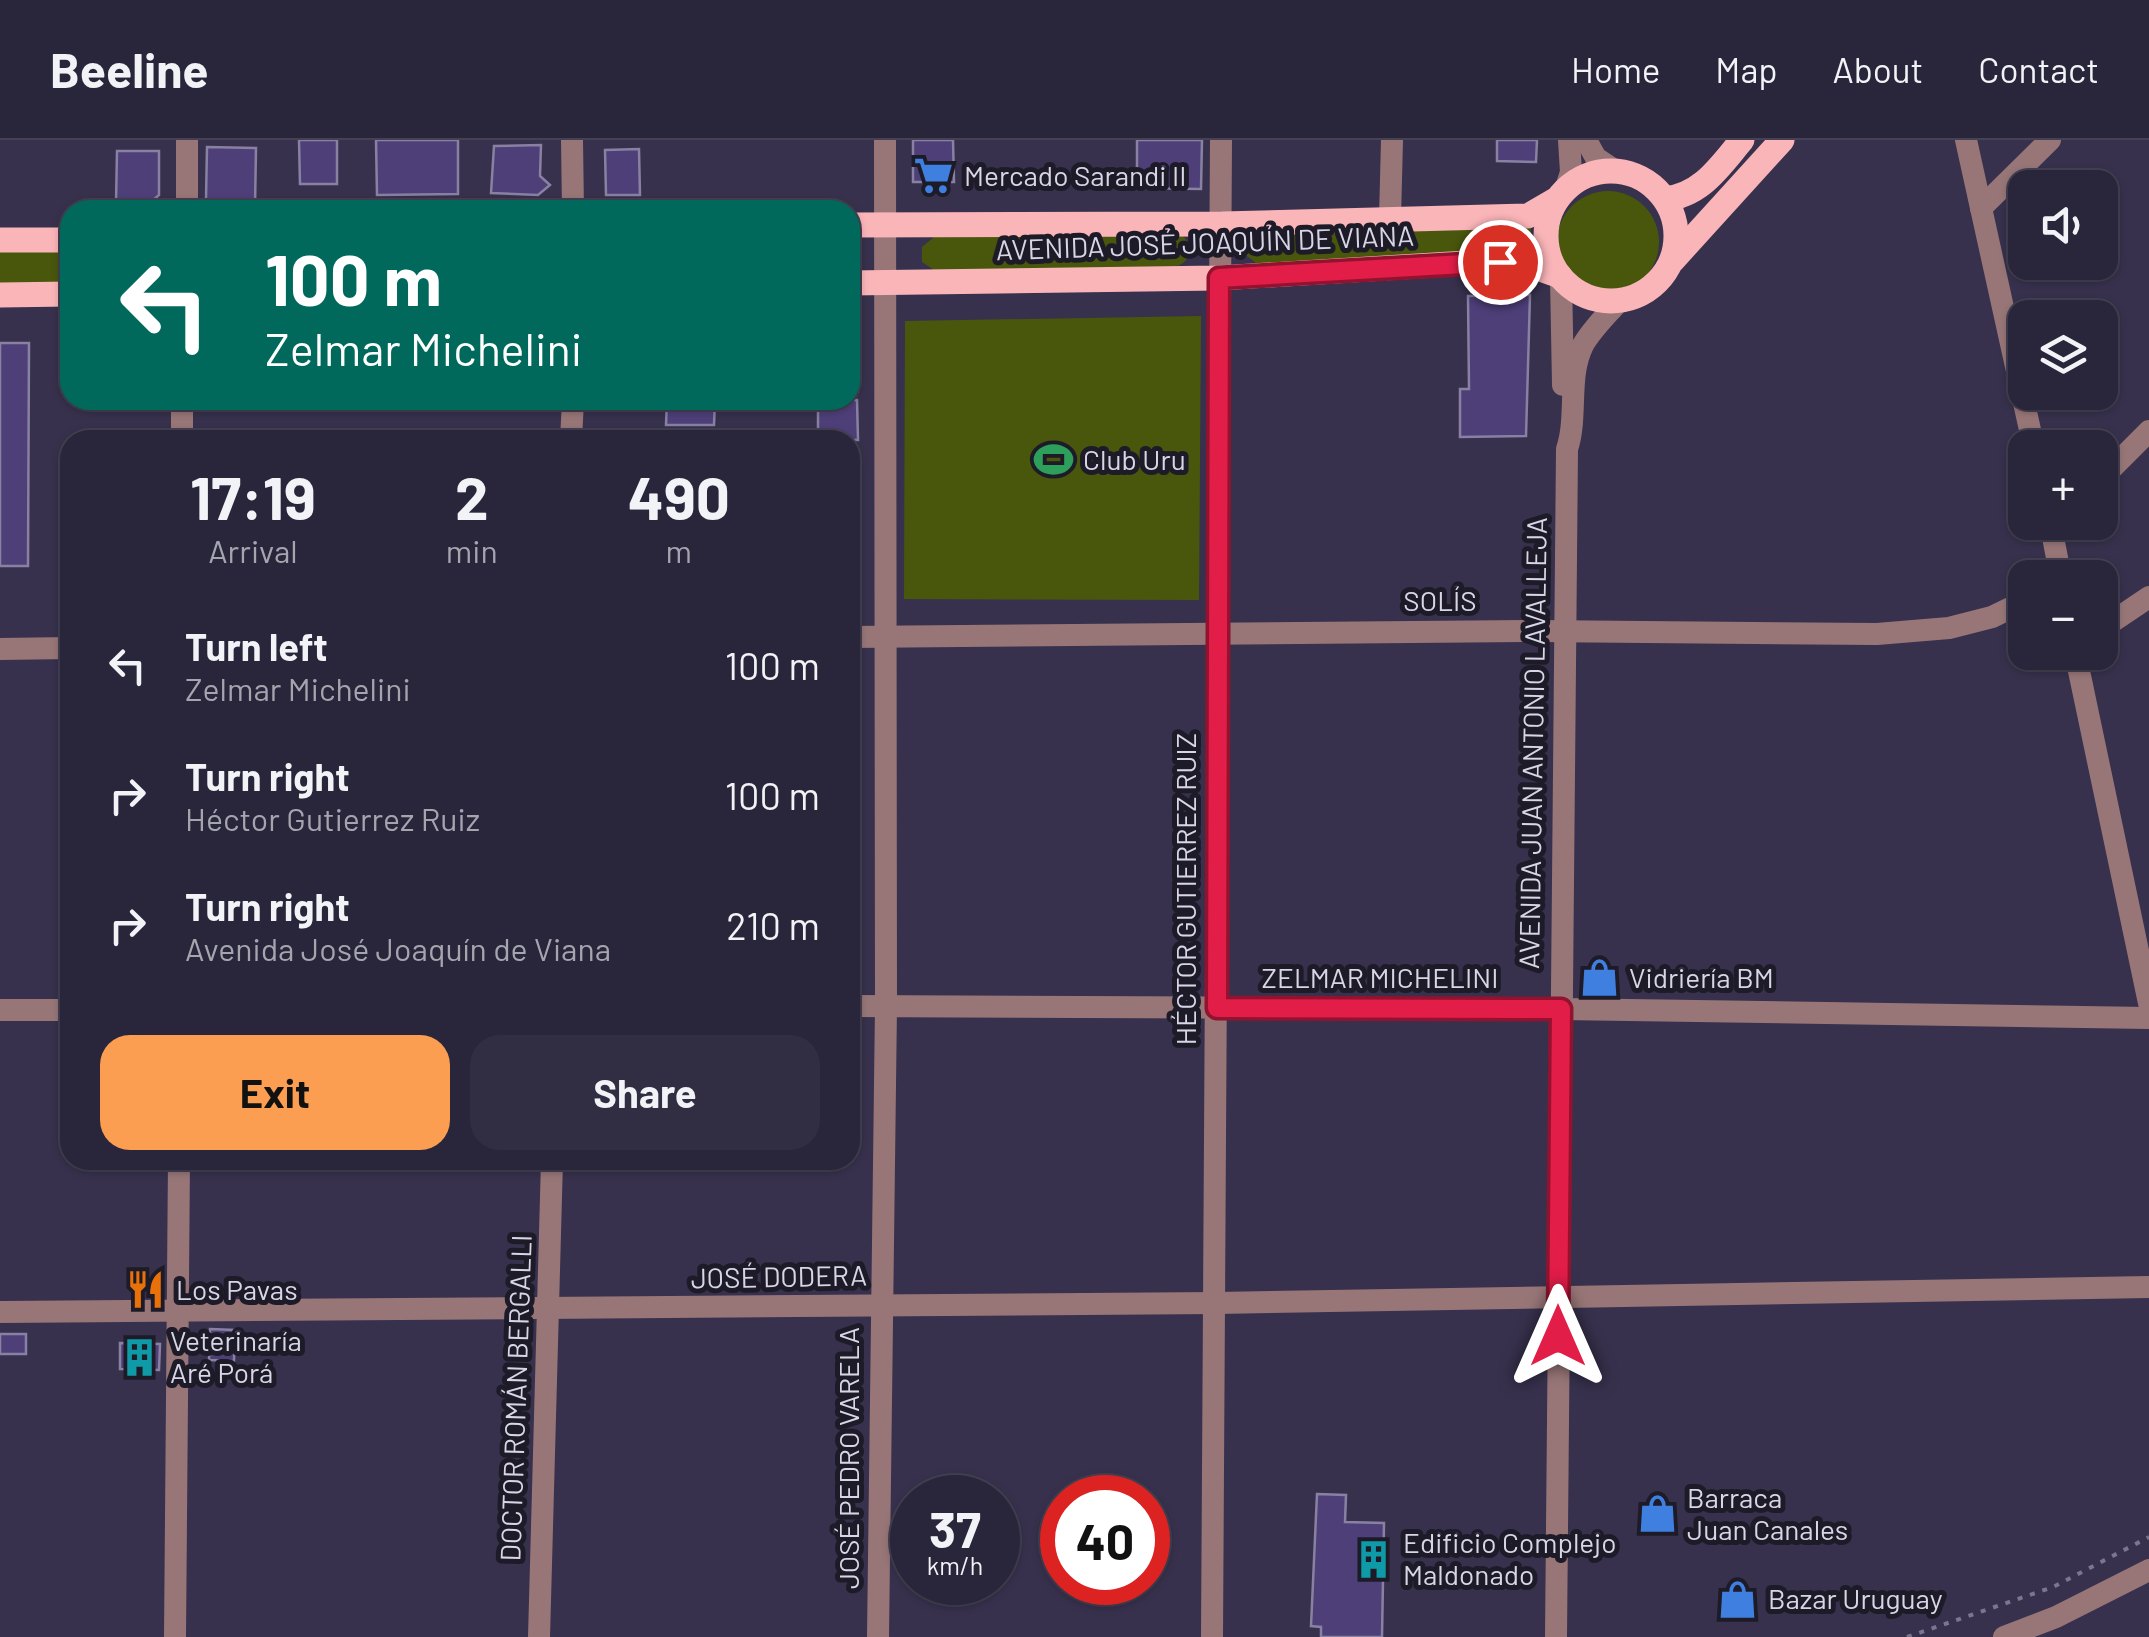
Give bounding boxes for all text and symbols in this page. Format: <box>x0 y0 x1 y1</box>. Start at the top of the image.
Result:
text: Beeline <box>50 40 208 98</box>
text: Home <box>1571 48 1660 90</box>
text: Map <box>1715 48 1778 90</box>
text: About <box>1833 48 1923 90</box>
text: Contact <box>1978 48 2099 90</box>
supermarket icon: Mercado Sarandi II <box>913 155 955 197</box>
place label: Mercado Sarandi II <box>964 158 1187 192</box>
map controls <box>2008 170 2118 670</box>
button: sound <box>2008 170 2118 280</box>
street label: AVENIDA JOSÉ JOAQUÍN DE VIANA <box>995 218 1415 266</box>
pin <box>1458 220 1543 305</box>
icon: arrive <box>1473 235 1528 290</box>
text: 100 m <box>265 236 442 320</box>
icon: left <box>100 240 230 370</box>
button: layers <box>2008 300 2118 410</box>
text: Zelmar Michelini <box>265 321 582 375</box>
button: + <box>2008 430 2118 540</box>
sports icon: Club Uru <box>1032 439 1074 481</box>
place label: Club Uru <box>1083 442 1186 476</box>
text: 17:19 <box>190 460 316 532</box>
text: 2 <box>455 460 489 532</box>
text: 490 <box>628 460 730 532</box>
street label: AVENIDA JUAN ANTONIO LAVALLEJA <box>1511 517 1553 969</box>
text: Arrival <box>208 531 298 569</box>
text: min <box>446 531 498 569</box>
text: m <box>666 531 692 569</box>
button: − <box>2008 560 2118 670</box>
street label: SOLÍS <box>1403 583 1477 617</box>
text: Turn left <box>185 623 328 669</box>
icon: left <box>100 638 155 693</box>
text: 100 m <box>725 642 820 688</box>
text: Zelmar Michelini <box>185 669 411 707</box>
street label: HÉCTOR GUTIERREZ RUIZ <box>1168 733 1202 1045</box>
text: Turn right <box>185 753 350 799</box>
icon: right <box>100 768 155 823</box>
text: 100 m <box>725 772 820 818</box>
text: Héctor Gutierrez Ruiz <box>185 799 480 837</box>
text: Turn right <box>185 883 350 929</box>
icon: right <box>100 898 155 953</box>
text: 210 m <box>726 902 820 948</box>
text: Avenida José Joaquín de Viana <box>185 929 611 967</box>
shop icon: Vidriería BM <box>1578 957 1620 999</box>
street label: ZELMAR MICHELINI <box>1262 960 1498 994</box>
place label: Vidriería BM <box>1629 960 1774 994</box>
button: Exit <box>100 1035 450 1150</box>
button: Share <box>470 1035 820 1150</box>
street label: DOCTOR ROMÁN BERGALLI <box>492 1234 538 1562</box>
street label: JOSÉ DODERA <box>691 1257 867 1295</box>
restaurant icon: Los Pavas <box>125 1269 167 1311</box>
place label: Los Pavas <box>176 1272 298 1306</box>
position arrow <box>1506 1284 1610 1388</box>
place label: Veterinaría Aré Porá <box>170 1323 302 1389</box>
street label: JOSÉ PEDRO VARELA <box>831 1327 865 1589</box>
building icon: Veterinaría Aré Porá <box>119 1336 161 1378</box>
speed limit sign: 40 <box>1040 1475 1170 1605</box>
place label: Barraca Juan Canales <box>1687 1480 1848 1546</box>
shop icon: Barraca Juan Canales <box>1636 1493 1678 1535</box>
text: 37 <box>929 1498 981 1558</box>
place label: Edificio Complejo Maldonado <box>1403 1525 1616 1591</box>
building icon: Edificio Complejo Maldonado <box>1352 1538 1394 1580</box>
text: km/h <box>927 1550 983 1580</box>
shop icon: Bazar Uruguay <box>1717 1578 1759 1620</box>
place label: Bazar Uruguay <box>1768 1581 1943 1615</box>

